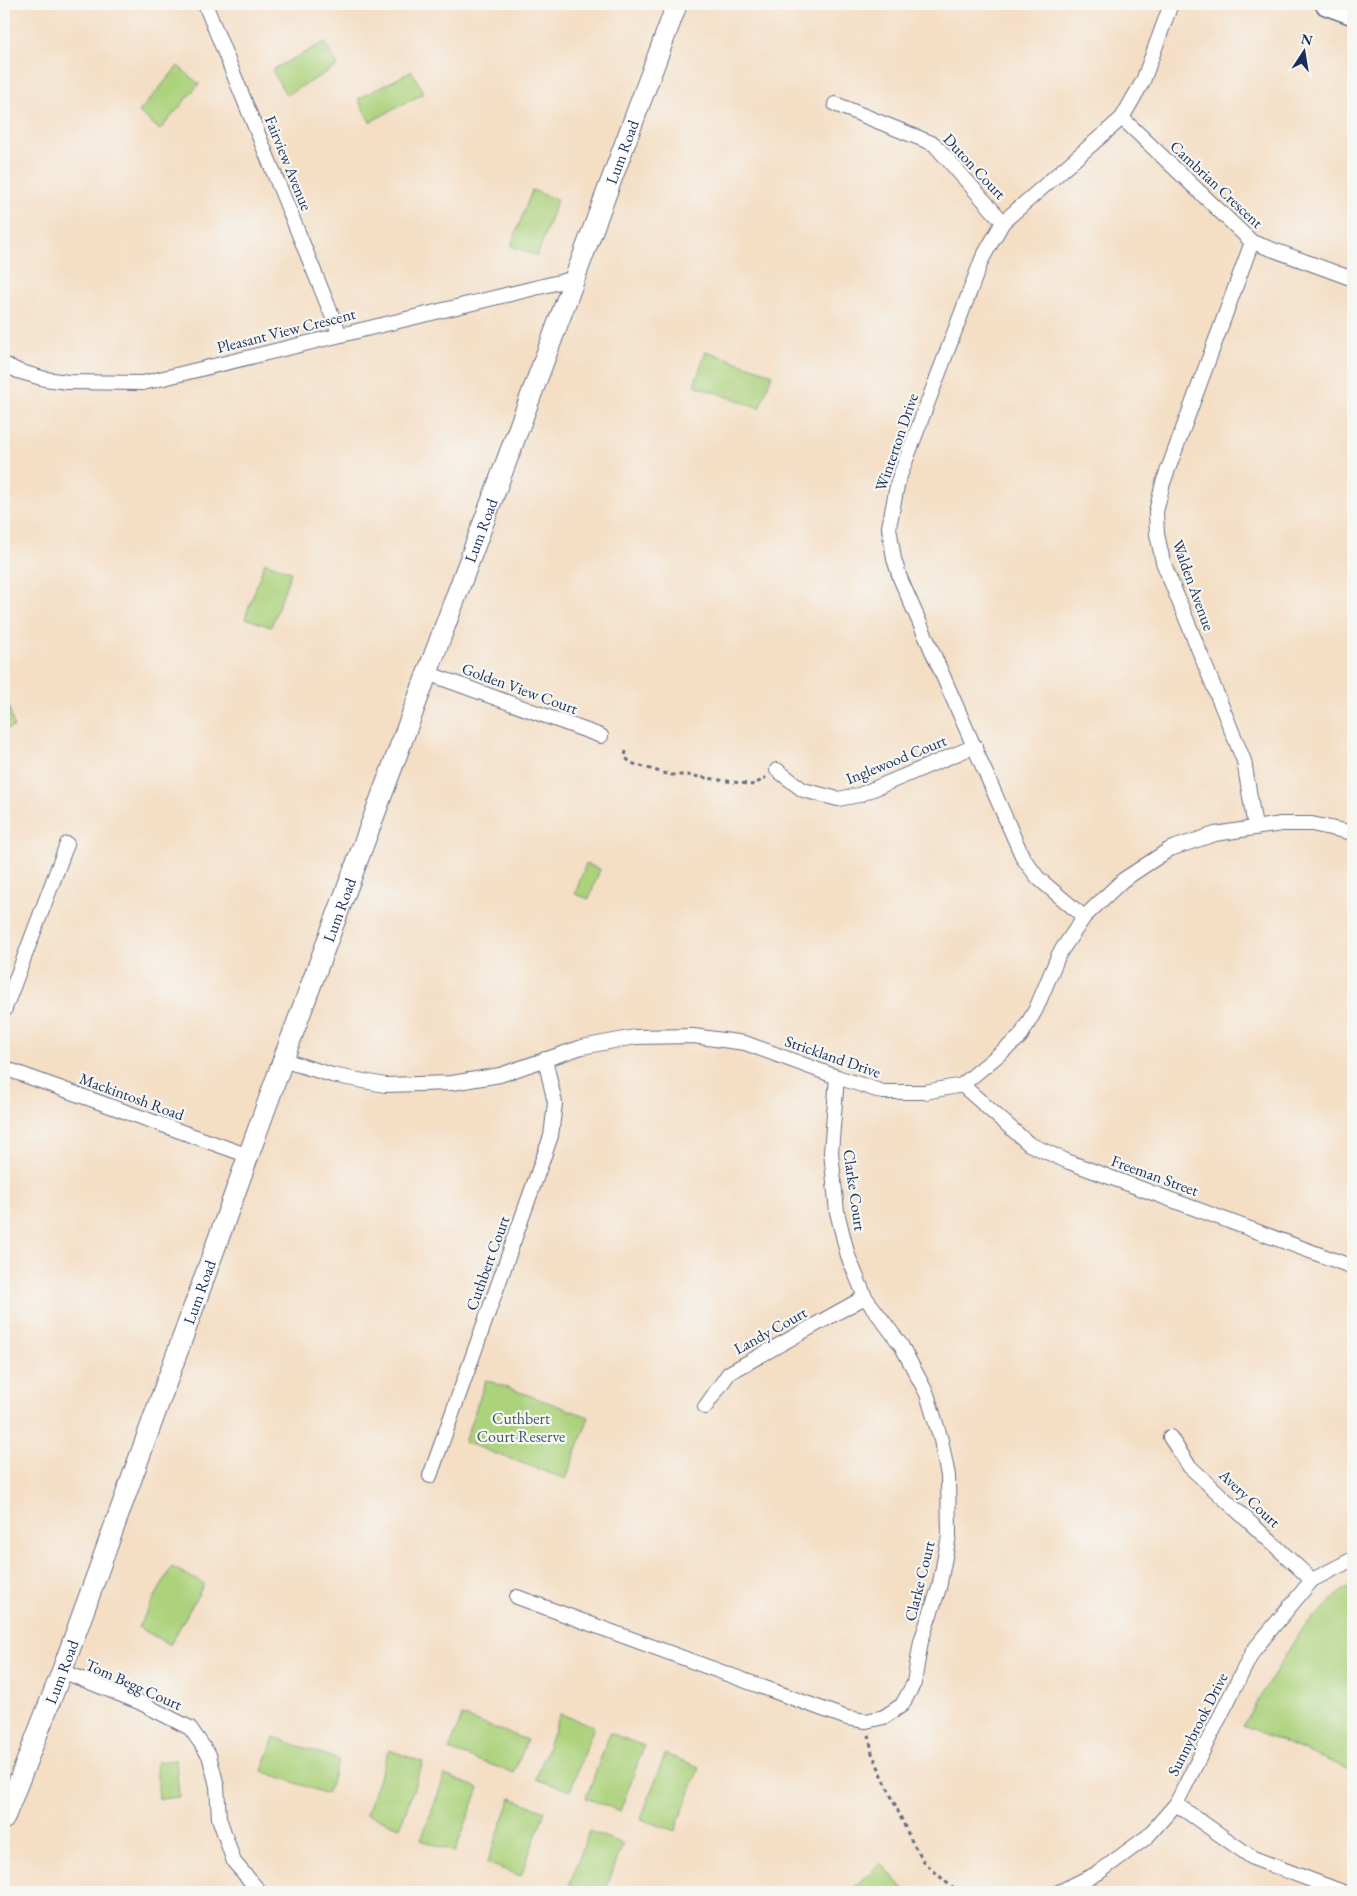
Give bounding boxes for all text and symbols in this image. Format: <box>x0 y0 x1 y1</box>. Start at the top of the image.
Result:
north arrow <box>1280 28 1330 78</box>
text: N <box>1299 29 1315 49</box>
street label: Fairview Avenue <box>260 113 317 214</box>
street label: Lum Road <box>601 116 644 187</box>
street label: Duton Court <box>939 129 1011 204</box>
street label: Cambrian Crescent <box>1166 136 1268 233</box>
street label: Pleasant View Crescent <box>215 303 358 358</box>
street label: Winterton Drive <box>870 390 923 494</box>
street label: Lum Road <box>460 495 503 566</box>
street label: Walden Avenue <box>1167 537 1220 633</box>
street label: Golden View Court <box>459 658 581 719</box>
street label: Inglewood Court <box>843 730 950 789</box>
street label: Lum Road <box>318 874 361 945</box>
street label: Strickland Drive <box>782 1030 883 1083</box>
street label: Mackintosh Road <box>77 1068 188 1125</box>
street label: Clarke Court <box>838 1148 871 1232</box>
street label: Freeman Street <box>1108 1150 1201 1201</box>
street label: Cuthbert Court <box>461 1213 514 1313</box>
street label: Lum Road <box>178 1256 221 1327</box>
street label: Landy Court <box>730 1302 811 1359</box>
park label: Cuthbert Court Reserve <box>477 1408 565 1447</box>
street label: Avery Court <box>1214 1464 1285 1532</box>
street label: Clarke Court <box>899 1539 940 1623</box>
street label: Lum Road <box>40 1636 84 1707</box>
street label: Tom Begg Court <box>82 1654 185 1715</box>
street label: Sunnybrook Drive <box>1162 1669 1232 1779</box>

